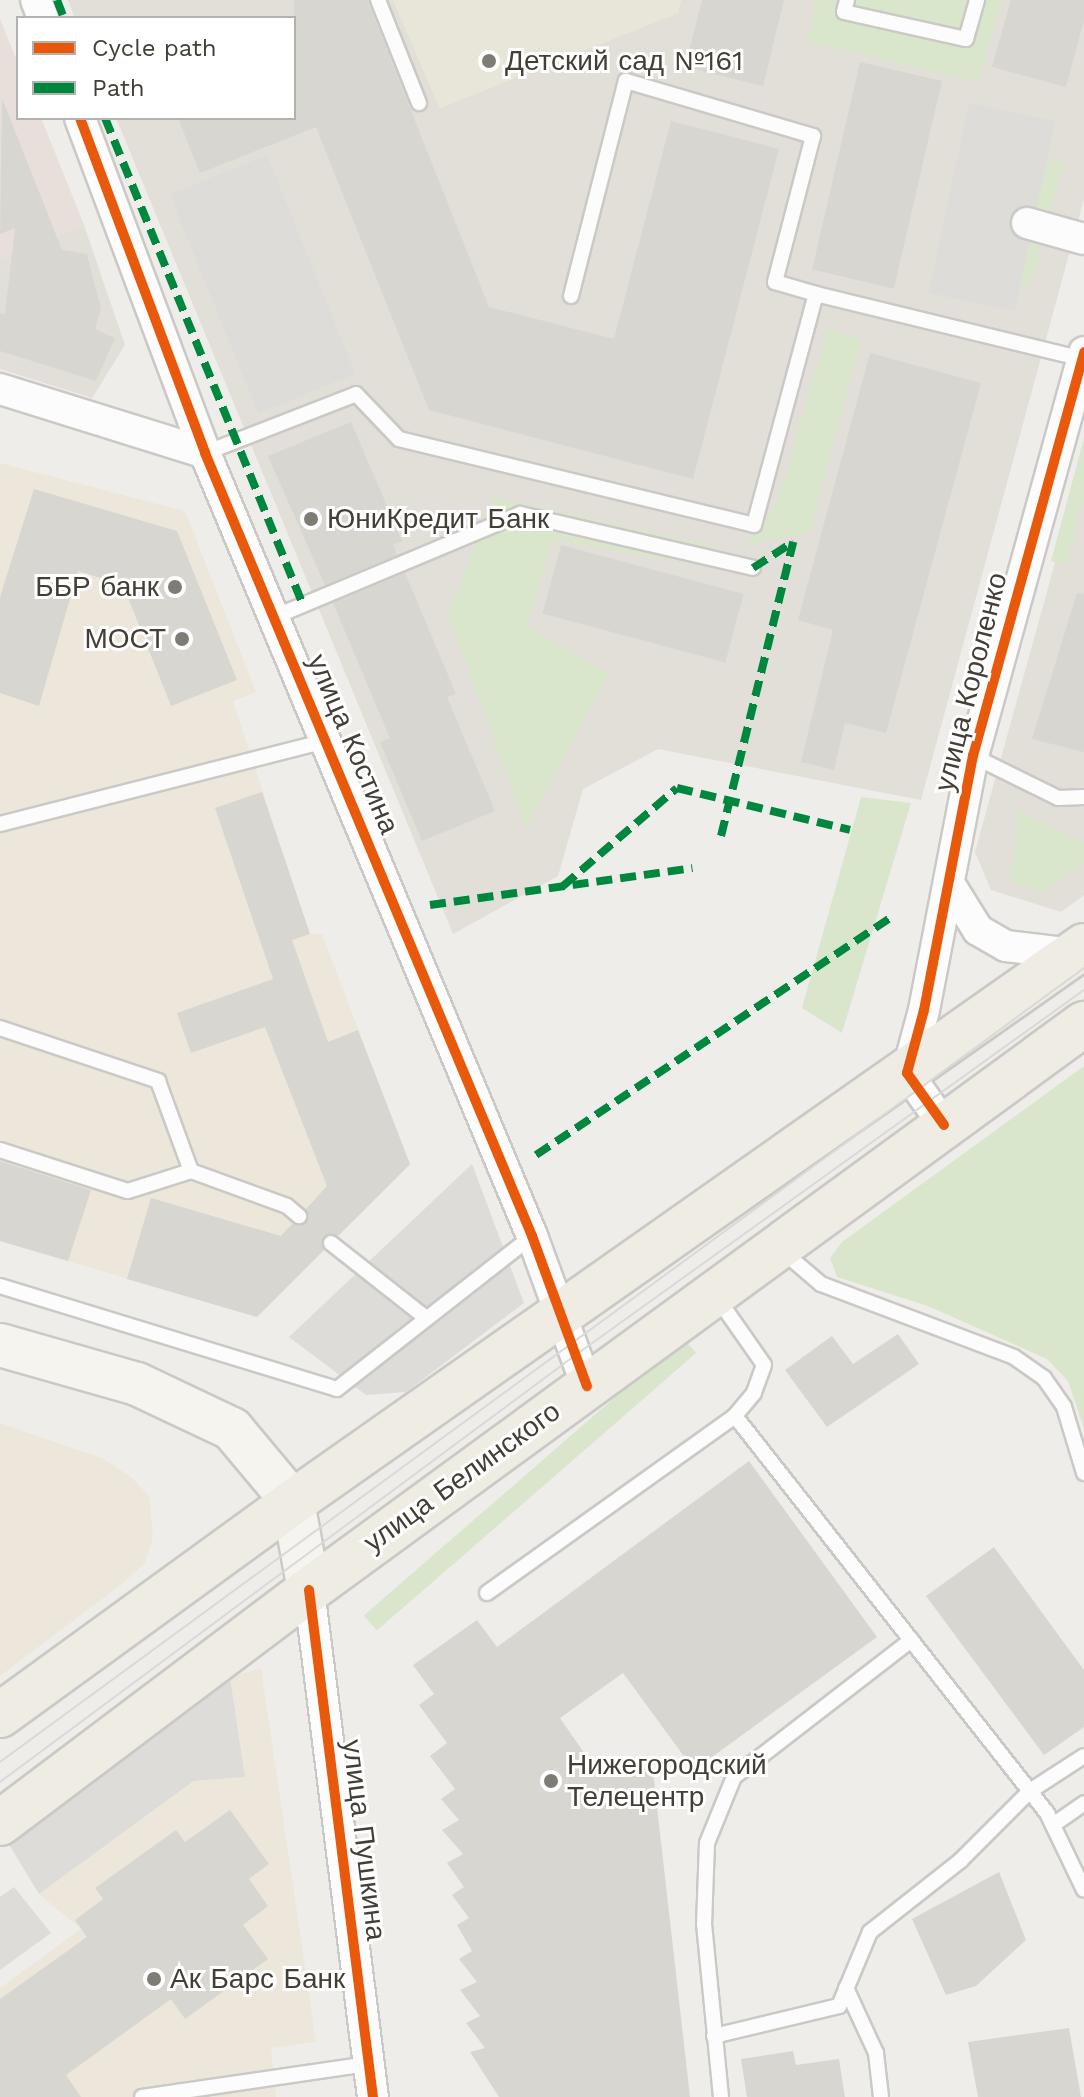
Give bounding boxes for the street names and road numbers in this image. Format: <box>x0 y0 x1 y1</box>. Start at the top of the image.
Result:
street label: улица Короленко <box>928 569 1014 795</box>
street label: улица Костина <box>300 649 406 839</box>
street label: улица Белинского <box>357 1395 567 1559</box>
street label: улица Пушкина <box>335 1738 393 1942</box>

